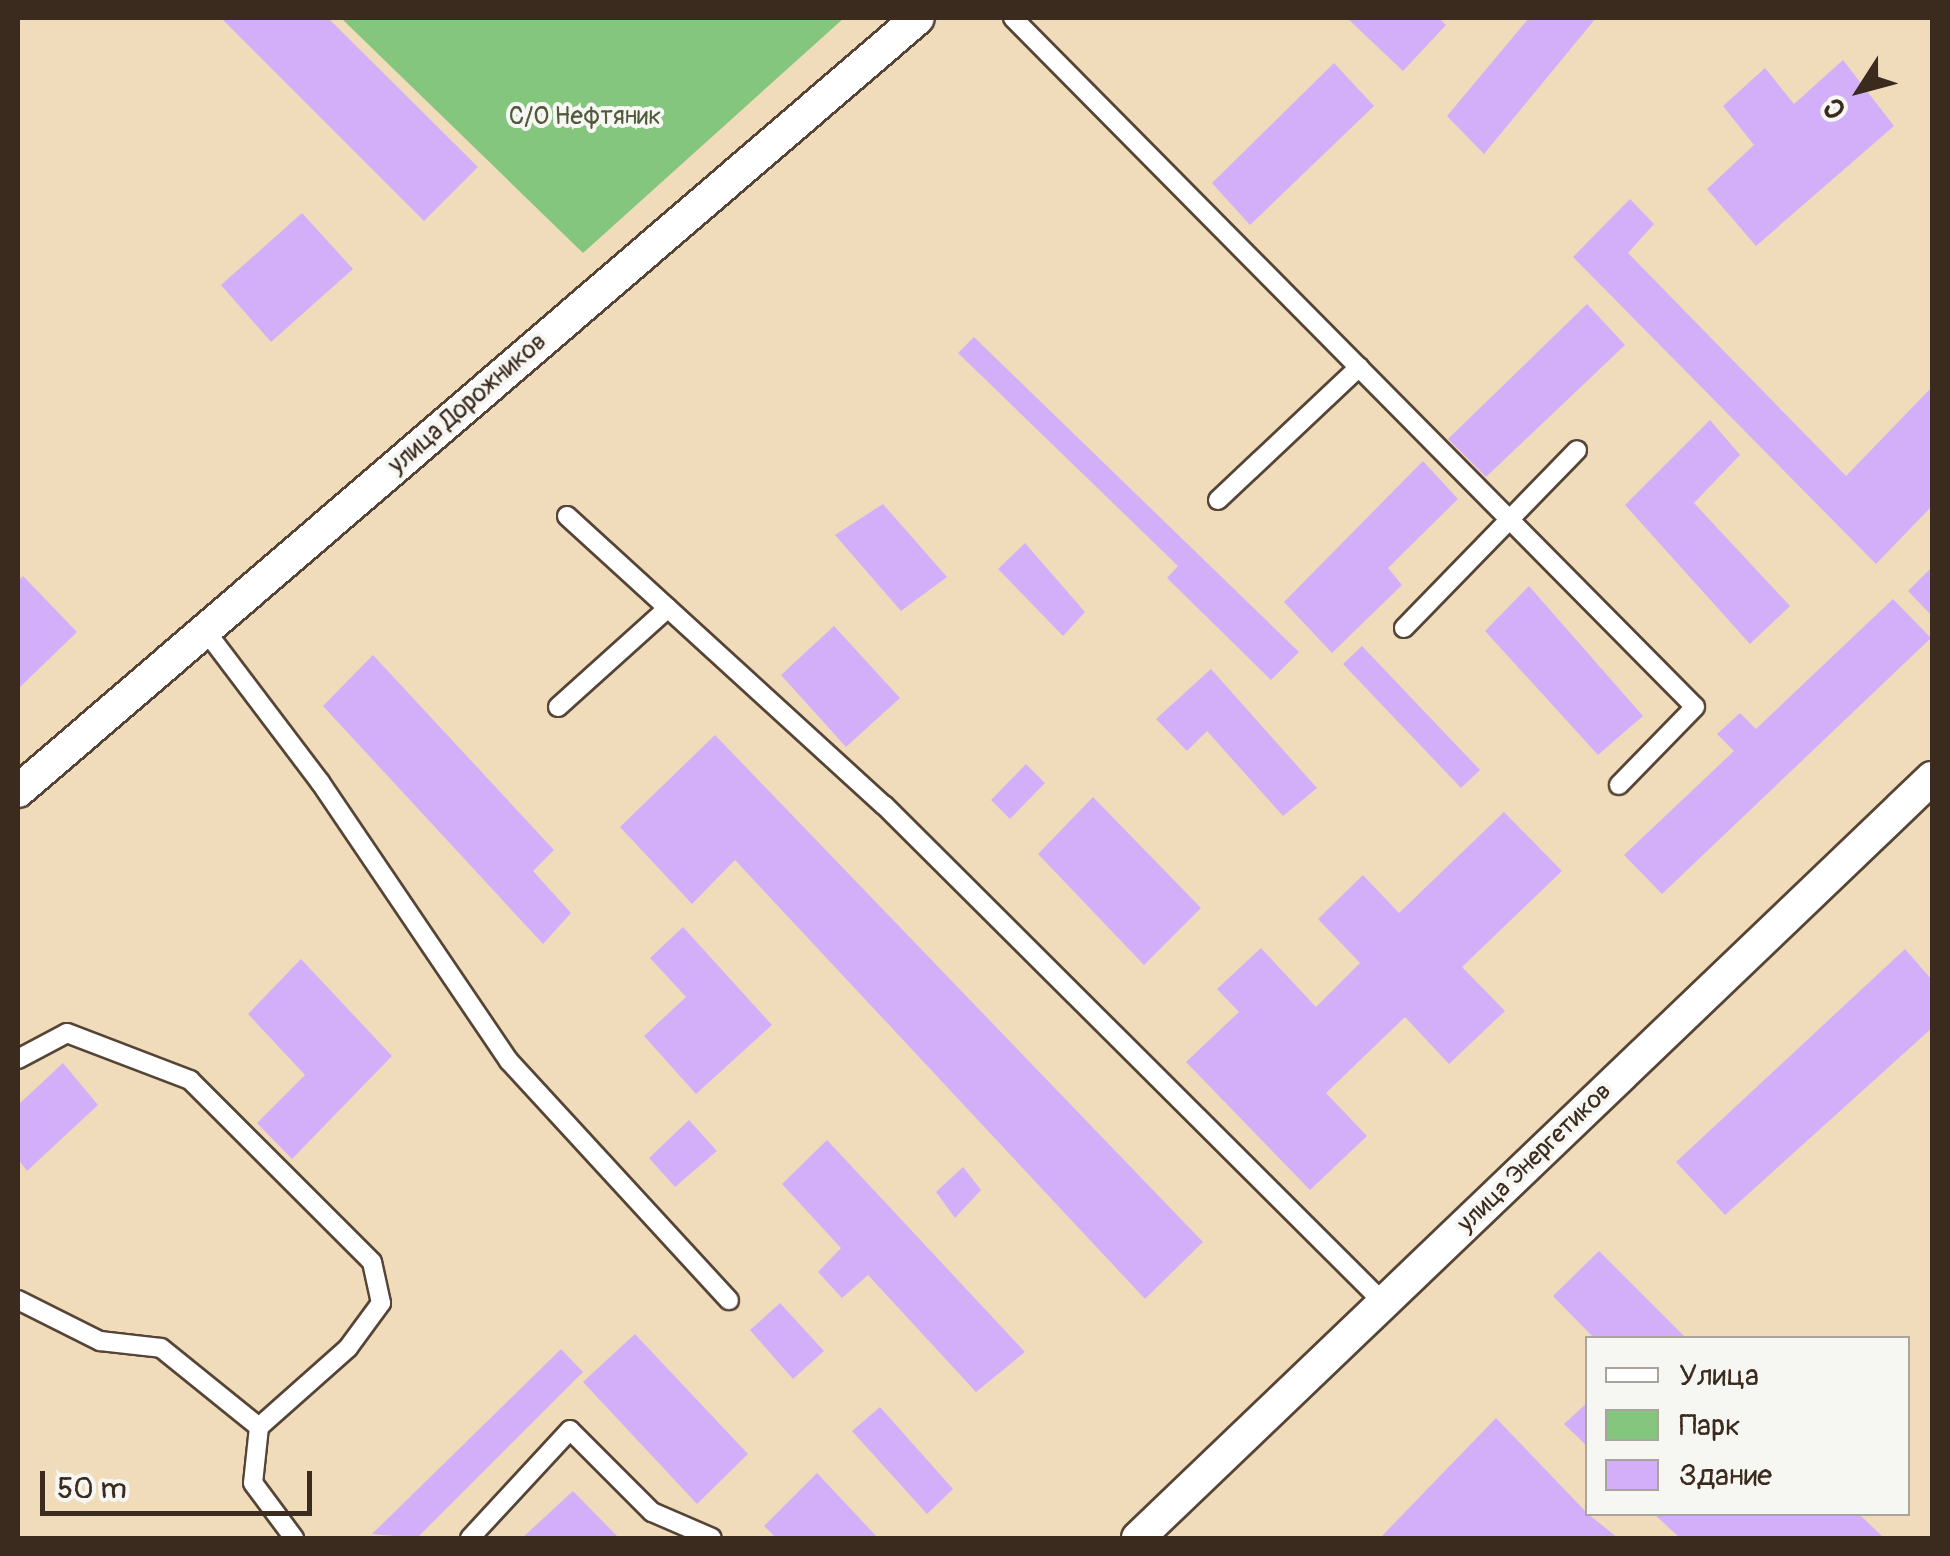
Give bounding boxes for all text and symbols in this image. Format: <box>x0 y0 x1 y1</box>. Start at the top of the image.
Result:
north arrow <box>1810 40 1910 140</box>
text: С <box>1816 91 1855 125</box>
park label: С/О Нефтяник <box>509 102 661 132</box>
street label: улица Дорожников <box>383 327 553 481</box>
street label: улица Энергетиков <box>1452 1077 1618 1239</box>
legend <box>1585 1336 1910 1516</box>
text: Улица <box>1679 1357 1759 1394</box>
text: Парк <box>1679 1407 1741 1444</box>
scale bar <box>45 1451 318 1513</box>
text: Здание <box>1679 1457 1772 1494</box>
text: 50 m <box>57 1470 127 1507</box>

